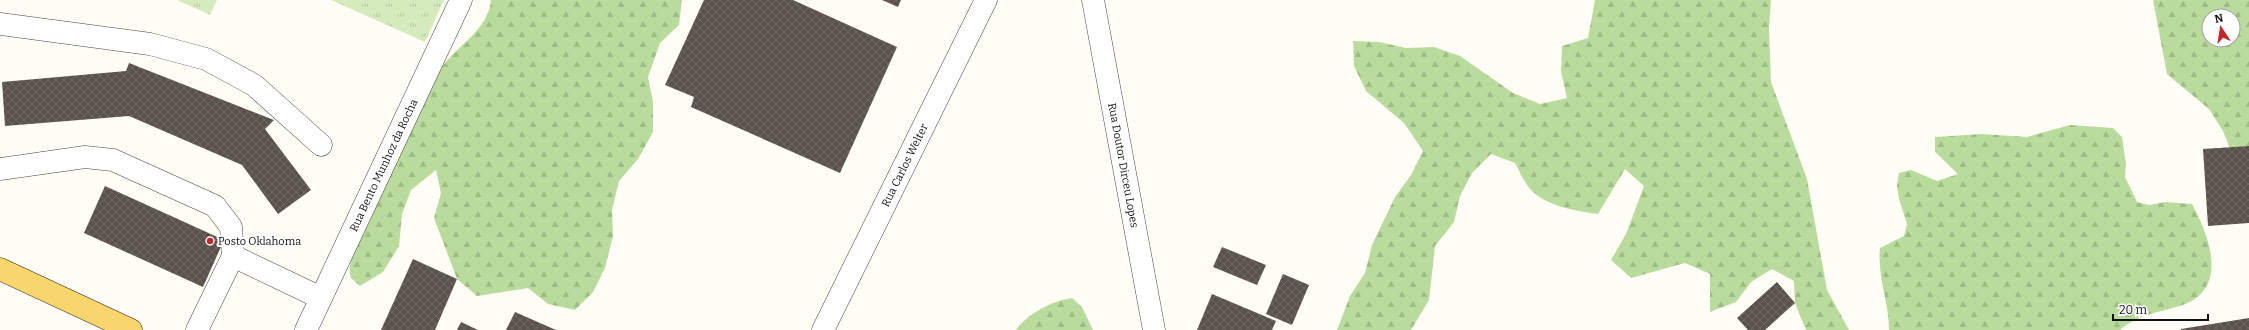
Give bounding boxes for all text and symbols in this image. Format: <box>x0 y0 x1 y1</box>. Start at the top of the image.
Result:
north arrow <box>2201 8 2241 48</box>
text: N <box>2214 11 2225 26</box>
street label: Rua Bento Munhoz da Rocha <box>347 97 420 234</box>
street label: Rua Doutor Dirceu Lopes <box>1106 102 1141 229</box>
street label: Rua Carlos Welter <box>878 121 931 209</box>
place label: Posto Oklahoma <box>218 235 301 248</box>
marker: Posto Oklahoma <box>205 236 215 246</box>
scale bar <box>2113 296 2208 322</box>
text: 20 m <box>2119 303 2148 317</box>

